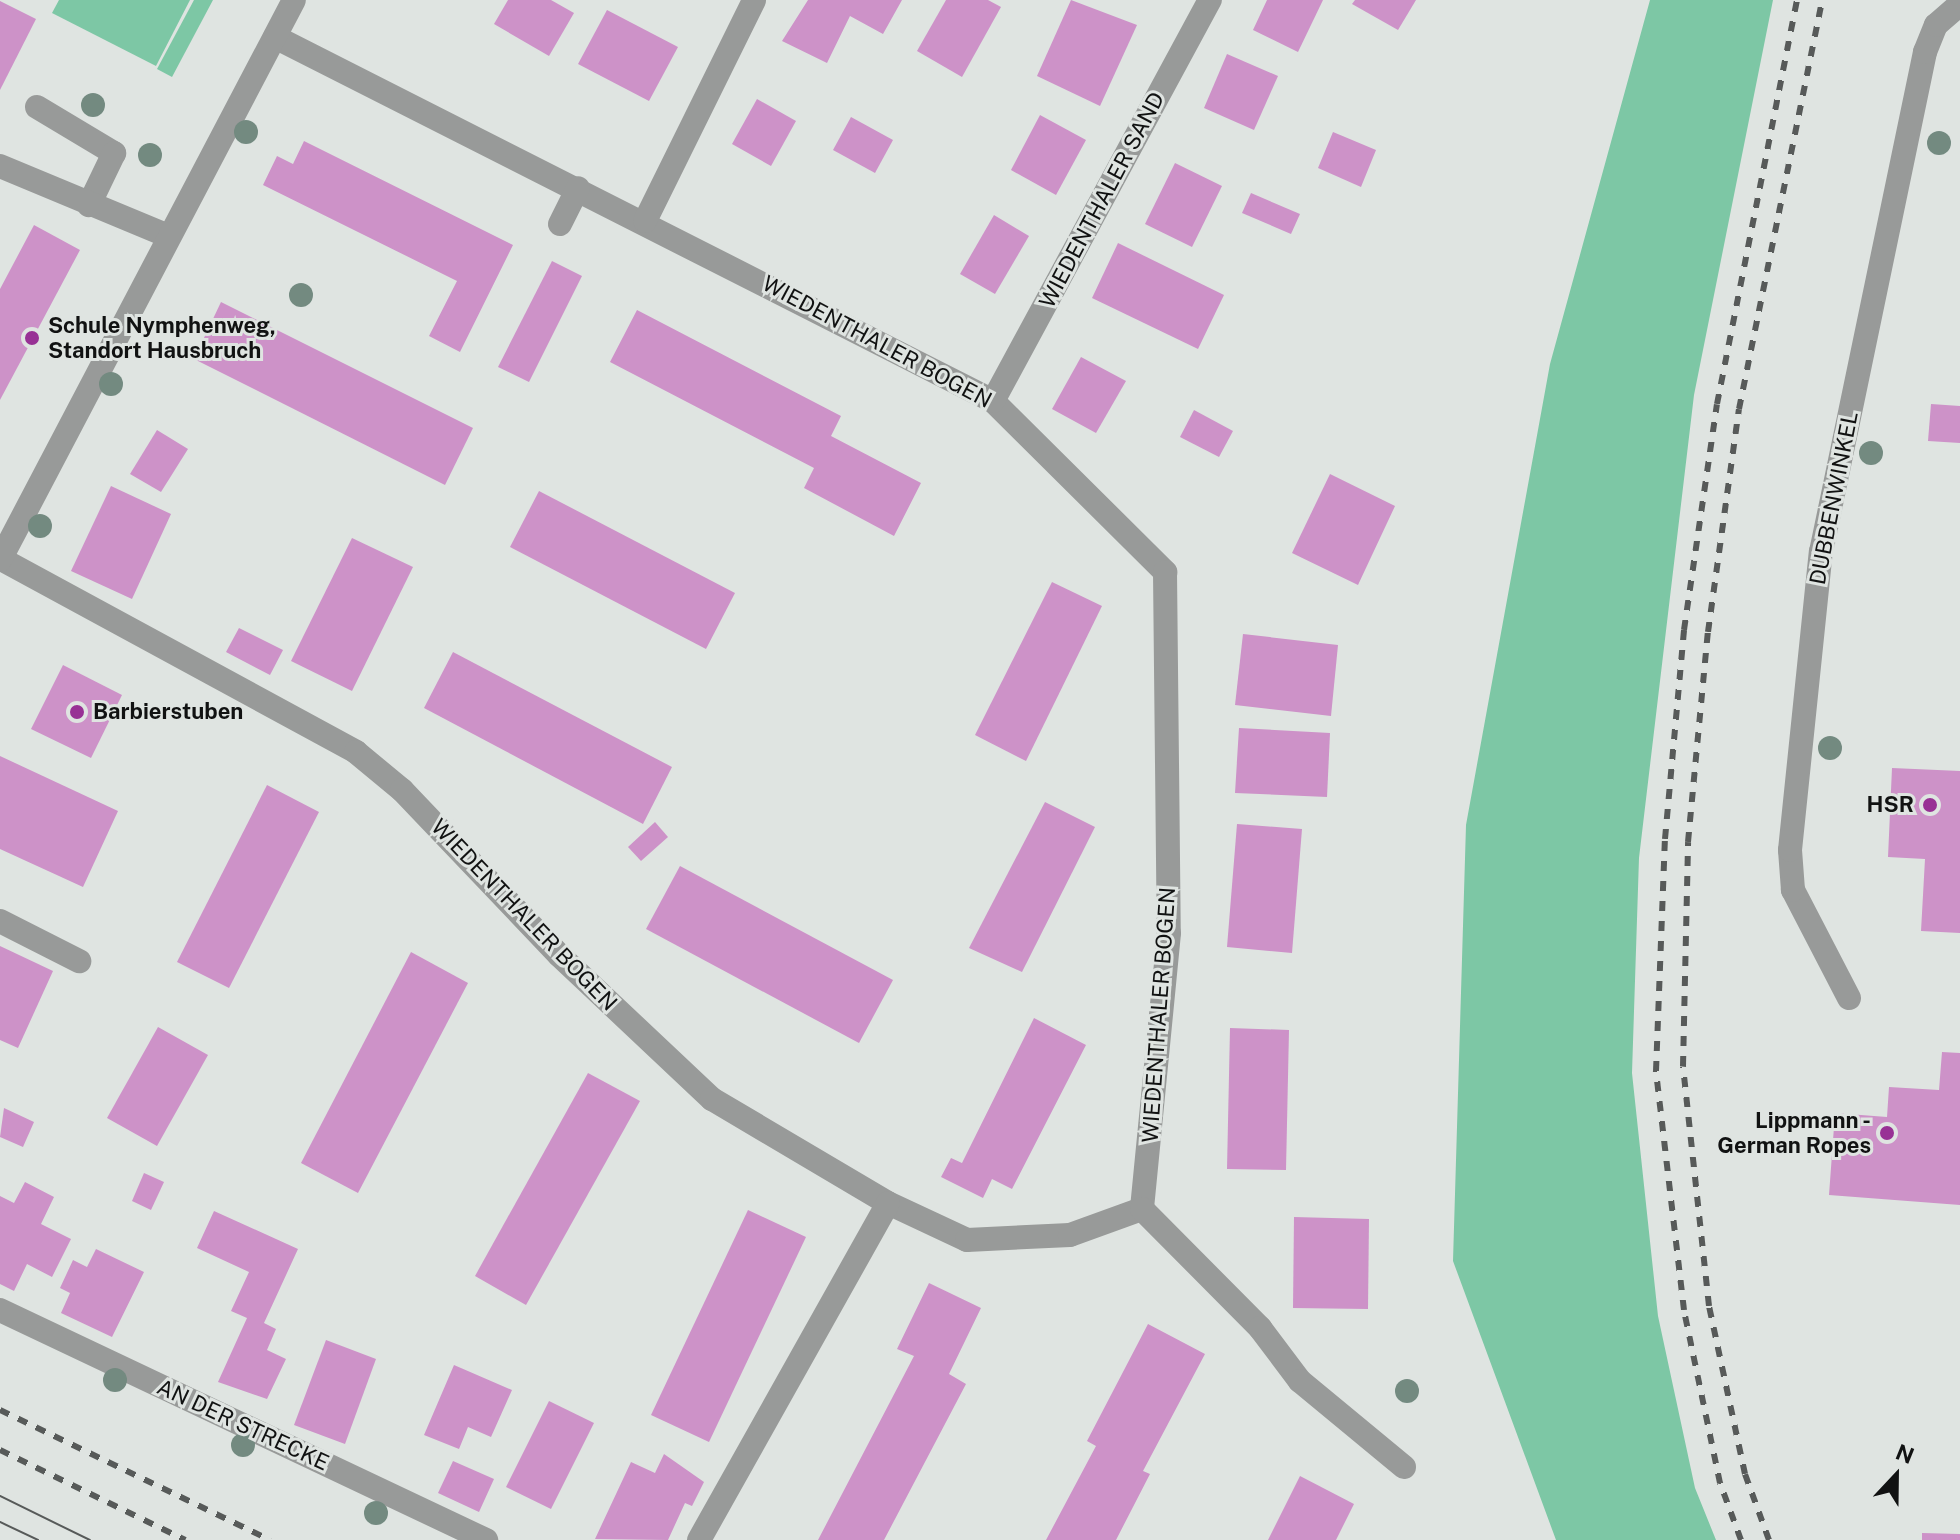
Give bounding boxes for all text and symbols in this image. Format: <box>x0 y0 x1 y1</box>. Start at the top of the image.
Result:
street label: WIEDENTHALER SAND <box>1034 88 1170 312</box>
street label: WIEDENTHALER BOGEN <box>758 270 996 414</box>
place label: Schule Nymphenweg, Standort Hausbruch <box>48 312 276 364</box>
marker: Schule Nymphenweg, Standort Hausbruch <box>23 329 41 347</box>
street label: DUBBENWINKEL <box>1804 409 1864 587</box>
place label: Barbierstuben <box>93 699 243 725</box>
marker: Barbierstuben <box>68 703 86 721</box>
place label: HSR <box>1867 792 1914 818</box>
marker: HSR <box>1921 796 1939 814</box>
street label: WIEDENTHALER BOGEN <box>426 814 622 1016</box>
street label: WIEDENTHALER BOGEN <box>1137 886 1181 1144</box>
place label: Lippmann - German Ropes <box>1717 1107 1871 1158</box>
marker: Lippmann - German Ropes <box>1878 1124 1896 1142</box>
street label: AN DER STRECKE <box>153 1374 333 1476</box>
north arrow <box>1856 1436 1936 1516</box>
text: N <box>1892 1438 1918 1469</box>

